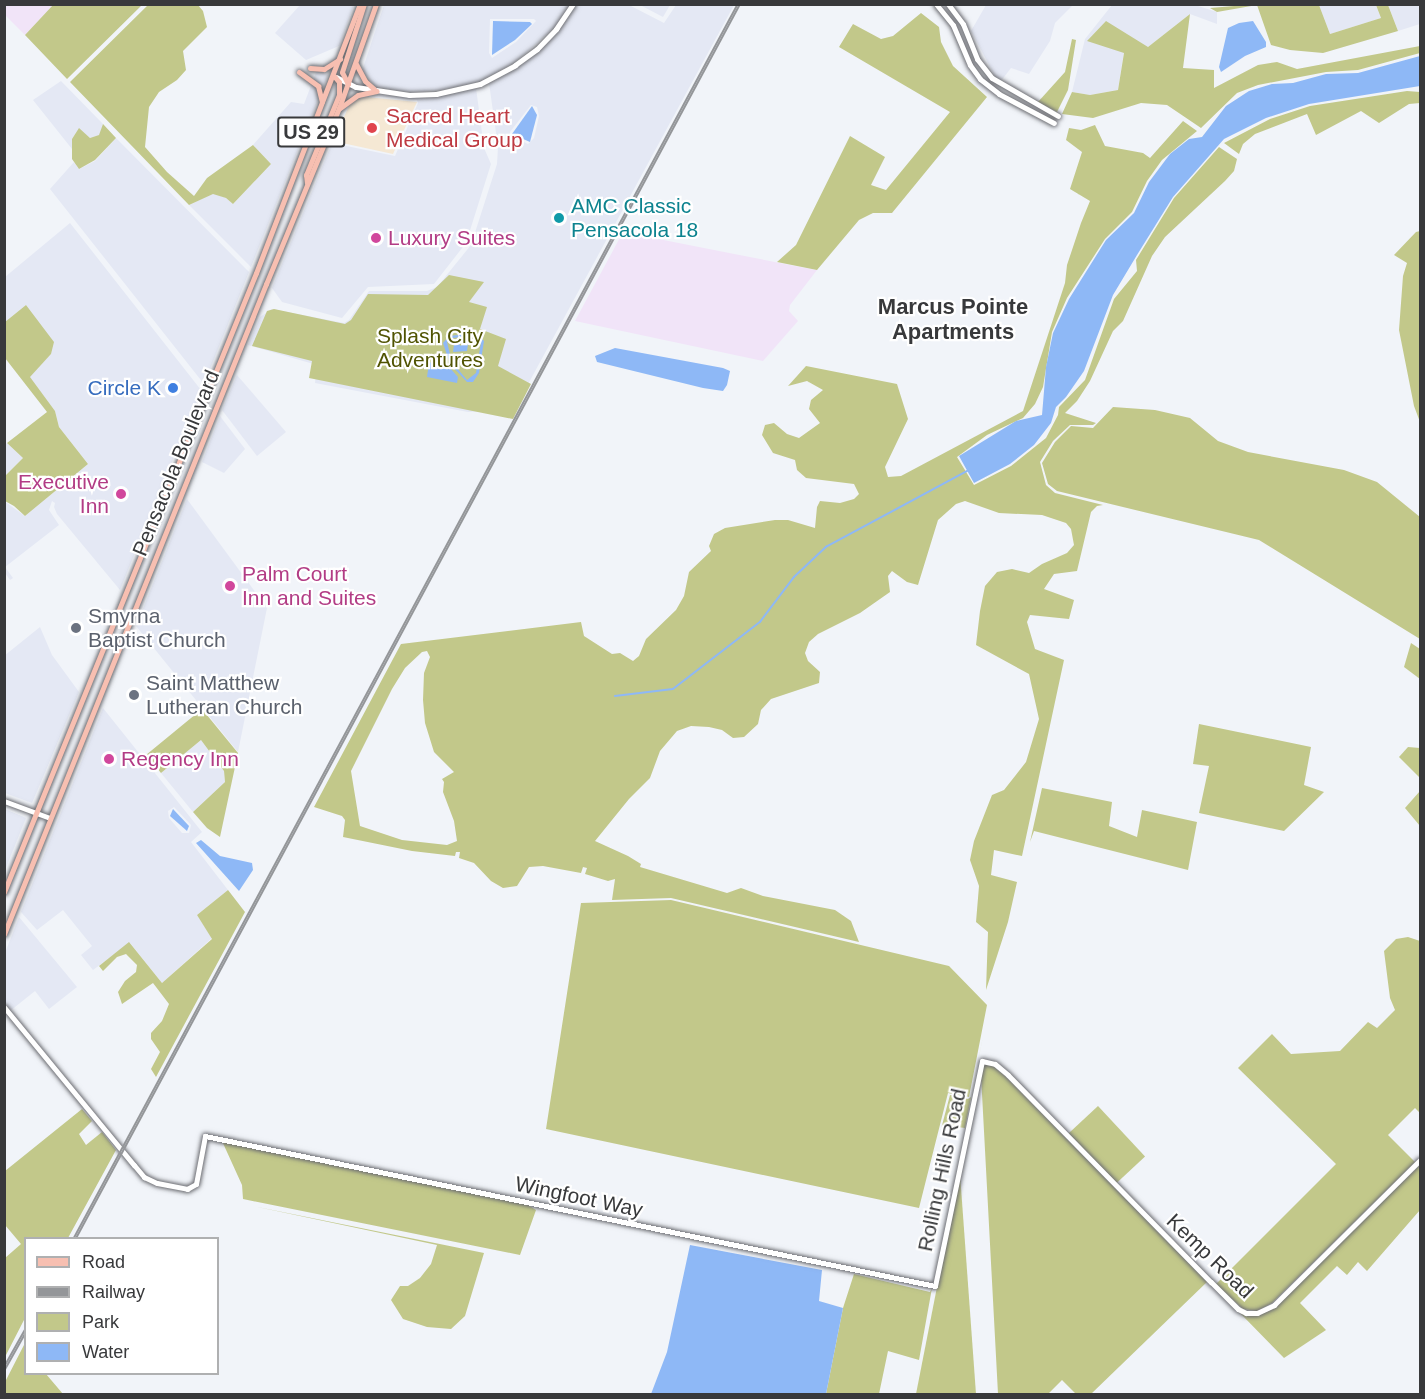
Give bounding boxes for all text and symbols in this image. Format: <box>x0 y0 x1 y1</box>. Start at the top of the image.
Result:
place label: Sacred Heart Medical Group <box>386 103 523 153</box>
road number: US 29 <box>276 115 346 149</box>
marker: Sacred Heart Medical Group <box>363 119 381 137</box>
place label: AMC Classic Pensacola 18 <box>571 193 698 243</box>
marker: AMC Classic Pensacola 18 <box>552 211 566 225</box>
place label: Luxury Suites <box>388 225 515 251</box>
marker: Luxury Suites <box>369 231 383 245</box>
district label: Marcus Pointe Apartments <box>878 293 1028 344</box>
park label: Splash City Adventures <box>377 323 483 373</box>
street label: Pensacola Boulevard <box>127 366 225 560</box>
place label: Circle K <box>87 375 161 401</box>
marker: Circle K <box>166 381 180 395</box>
place label: Executive Inn <box>18 469 109 519</box>
marker: Executive Inn <box>114 487 128 501</box>
place label: Palm Court Inn and Suites <box>242 561 376 611</box>
marker: Palm Court Inn and Suites <box>223 579 237 593</box>
place label: Smyrna Baptist Church <box>88 603 226 653</box>
marker: Smyrna Baptist Church <box>69 621 83 635</box>
place label: Saint Matthew Lutheran Church <box>146 670 302 720</box>
marker: Saint Matthew Lutheran Church <box>127 688 141 702</box>
place label: Regency Inn <box>121 746 239 772</box>
marker: Regency Inn <box>102 752 116 766</box>
street label: Rolling Hills Road <box>912 1086 972 1254</box>
street label: Wingfoot Way <box>513 1171 645 1223</box>
street label: Kemp Road <box>1161 1208 1259 1304</box>
legend <box>24 1237 219 1375</box>
text: Road <box>82 1252 125 1272</box>
text: Railway <box>82 1282 145 1302</box>
text: Park <box>82 1312 119 1332</box>
text: Water <box>82 1342 129 1362</box>

